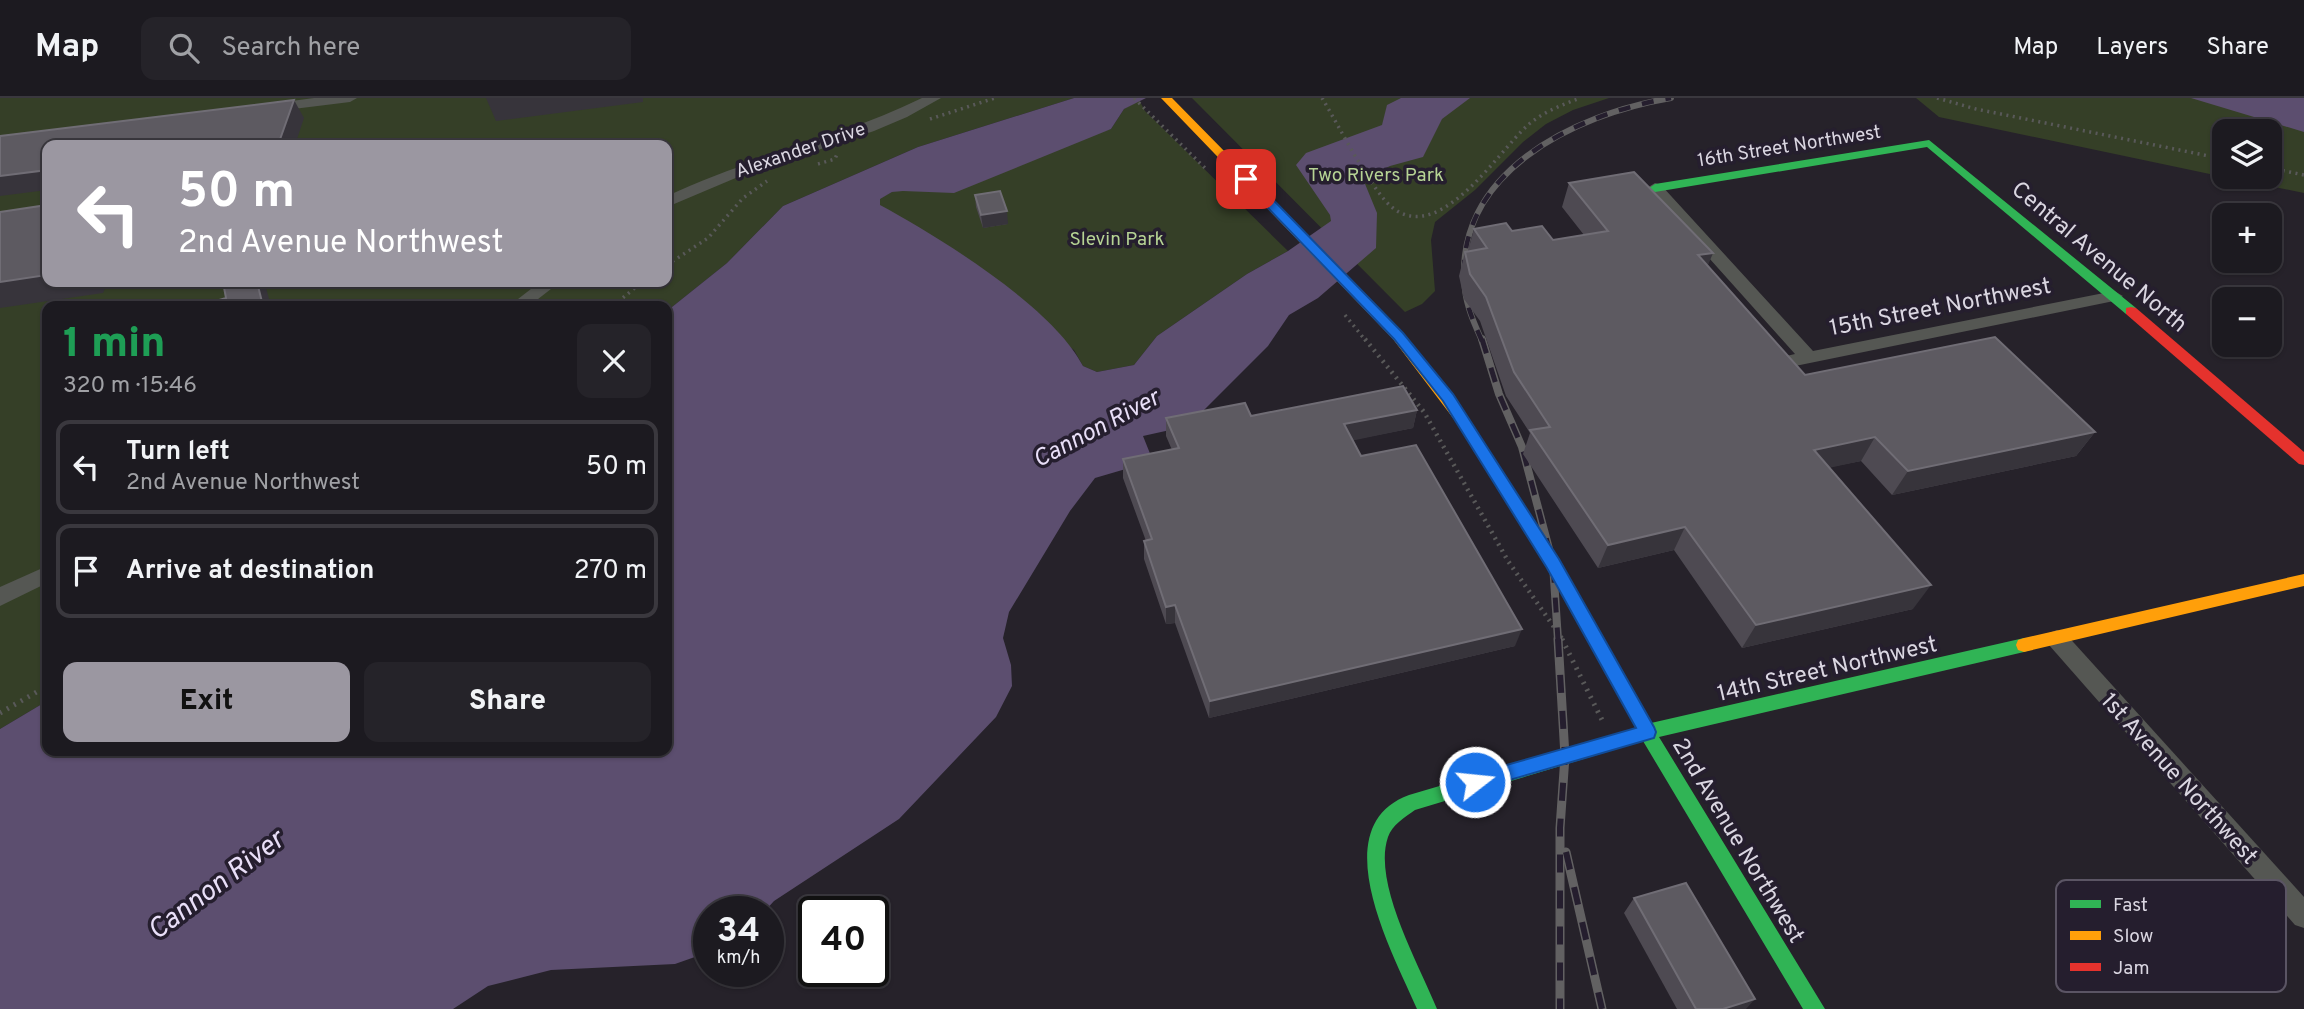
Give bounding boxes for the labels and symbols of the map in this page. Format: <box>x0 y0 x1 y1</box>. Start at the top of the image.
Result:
street label: Alexander Drive <box>732 117 869 184</box>
street label: 16th Street Northwest <box>1696 121 1883 173</box>
pin <box>1216 149 1276 209</box>
park label: Two Rivers Park <box>1308 164 1444 188</box>
street label: Central Avenue North <box>2004 176 2192 340</box>
park label: Slevin Park <box>1069 228 1165 252</box>
street label: 15th Street Northwest <box>1827 273 2054 344</box>
water label: Cannon River <box>1028 383 1167 476</box>
street label: 14th Street Northwest <box>1715 631 1940 710</box>
street label: 1st Avenue Northwest <box>2093 688 2263 872</box>
street label: 2nd Avenue Northwest <box>1664 734 1810 949</box>
position arrow <box>1438 745 1512 819</box>
water label: Cannon River <box>141 822 294 950</box>
legend <box>2056 880 2286 992</box>
text: Fast <box>2113 894 2148 918</box>
speed limit sign: 40 <box>798 896 889 987</box>
text: Slow <box>2113 925 2153 949</box>
text: Jam <box>2113 957 2150 981</box>

